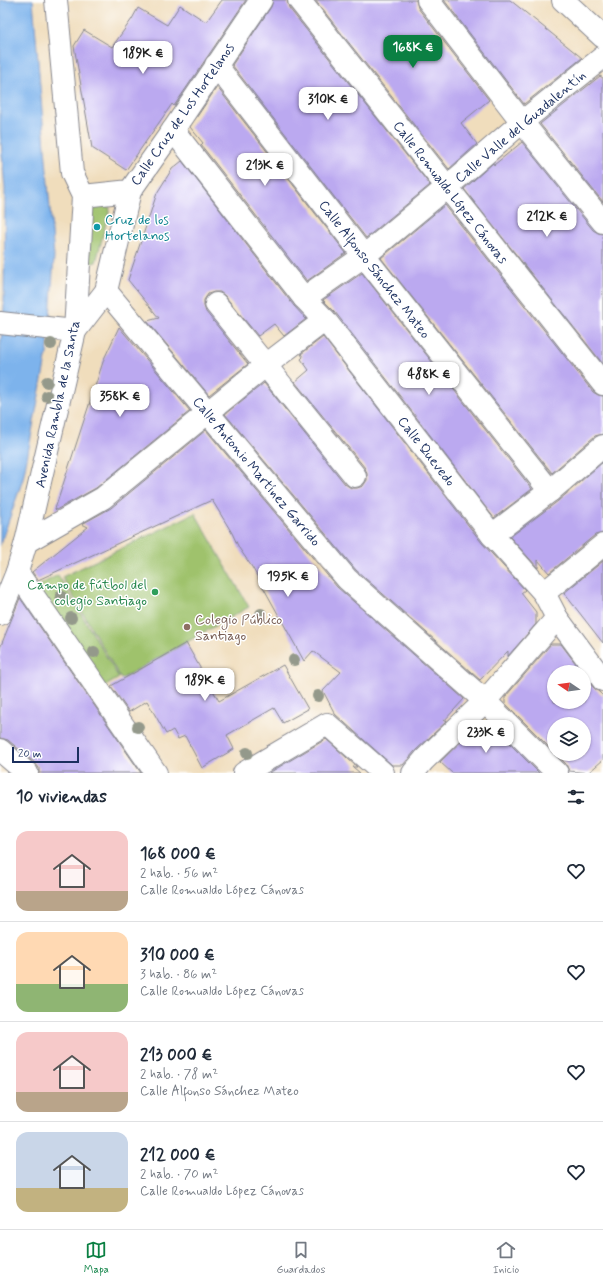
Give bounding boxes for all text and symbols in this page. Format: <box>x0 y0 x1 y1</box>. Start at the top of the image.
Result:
pin: 168K € <box>380 35 446 69</box>
street label: Calle Cruz de Los Hortelanos <box>127 39 239 189</box>
text: 168K € <box>392 39 434 56</box>
pin: 189K € <box>110 41 176 75</box>
text: 189K € <box>123 45 164 62</box>
street label: Calle Valle del Guadalentín <box>451 67 590 187</box>
pin: 310K € <box>295 87 361 121</box>
text: 310K € <box>308 91 348 108</box>
street label: Calle Romualdo López Cánovas <box>389 117 512 268</box>
pin: 213K € <box>232 153 298 187</box>
text: 213K € <box>246 157 284 174</box>
street label: Calle Alfonso Sánchez Mateo <box>313 197 434 344</box>
pin: 212K € <box>514 204 580 238</box>
text: 212K € <box>527 208 567 225</box>
place label: Cruz de los Hortelanos <box>105 211 170 245</box>
marker: Cruz de los Hortelanos <box>92 222 102 232</box>
street label: Avenida Rambla de la Santa <box>31 319 85 490</box>
pin: 488K € <box>396 362 462 396</box>
text: 488K € <box>408 366 450 383</box>
pin: 358K € <box>87 384 153 418</box>
text: 358K € <box>99 388 141 405</box>
street label: Calle Antonio Martínez Garrido <box>188 393 324 550</box>
street label: Calle Quevedo <box>393 413 459 490</box>
pin: 195K € <box>255 564 321 598</box>
text: 195K € <box>267 568 309 585</box>
place label: Campo de fútbol del colegio Santiago <box>27 576 147 611</box>
marker: Campo de fútbol del colegio Santiago <box>150 587 160 597</box>
place label: Colegio Público Santiago <box>195 611 282 645</box>
marker: Colegio Público Santiago <box>182 622 192 632</box>
north arrow <box>547 665 591 709</box>
map controls <box>547 665 591 761</box>
pin: 189K € <box>172 668 238 702</box>
text: 189K € <box>185 672 226 689</box>
button: layers <box>547 717 591 761</box>
pin: 233K € <box>453 720 519 754</box>
text: 233K € <box>467 724 505 741</box>
scale bar <box>12 745 79 764</box>
text: 20 m <box>18 747 41 761</box>
text: 10 viviendas <box>16 786 107 808</box>
icon: filters <box>565 786 587 808</box>
text: 168 000 € <box>140 843 216 865</box>
icon: home <box>48 847 96 895</box>
icon: heart <box>565 860 587 882</box>
text: 2 hab. · 56 m² <box>140 865 218 882</box>
text: Calle Romualdo López Cánovas <box>140 882 304 899</box>
text: 310 000 € <box>140 944 215 966</box>
icon: home <box>48 948 96 996</box>
icon: heart <box>565 961 587 983</box>
text: 3 hab. · 86 m² <box>140 966 217 983</box>
text: Calle Romualdo López Cánovas <box>140 983 304 1000</box>
text: 213 000 € <box>140 1044 212 1066</box>
icon: home <box>48 1048 96 1096</box>
icon: heart <box>565 1061 587 1083</box>
text: 2 hab. · 78 m² <box>140 1066 218 1083</box>
text: Calle Alfonso Sánchez Mateo <box>140 1083 299 1100</box>
text: 212 000 € <box>140 1144 216 1166</box>
icon: home <box>48 1148 96 1196</box>
icon: heart <box>565 1161 587 1183</box>
text: 2 hab. · 70 m² <box>140 1166 218 1183</box>
text: Calle Romualdo López Cánovas <box>140 1183 304 1200</box>
tab: Mapa <box>84 1239 109 1277</box>
tab: Guardados <box>276 1239 325 1277</box>
tab: Inicio <box>493 1239 519 1277</box>

